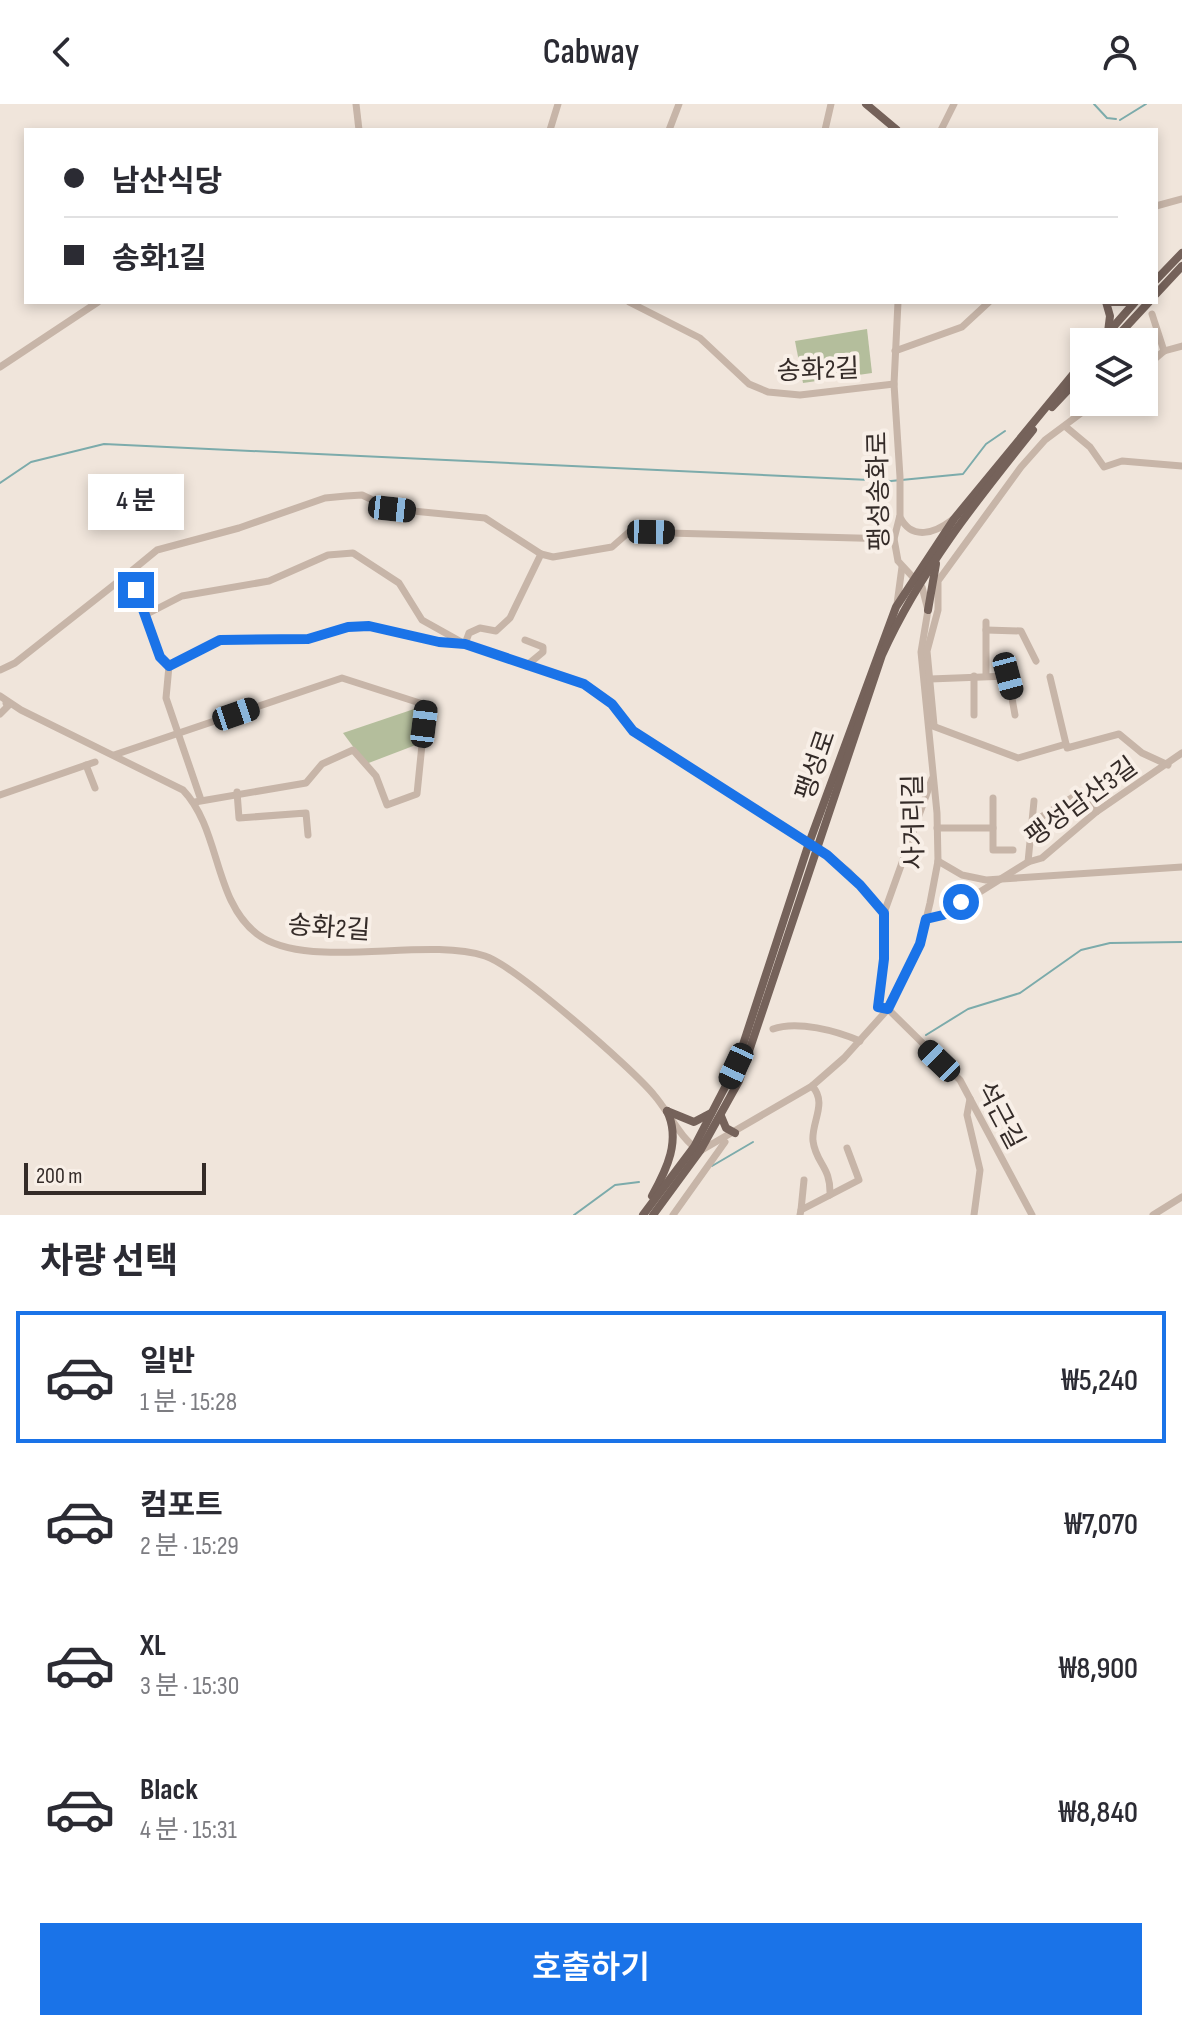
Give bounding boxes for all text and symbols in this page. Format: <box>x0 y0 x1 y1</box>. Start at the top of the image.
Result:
icon: back <box>40 30 84 74</box>
icon: person <box>1098 30 1142 74</box>
text: Cabway <box>543 31 639 74</box>
text: 남산식당 <box>112 164 222 200</box>
text: 송화1길 <box>112 241 207 277</box>
map controls <box>1070 328 1158 416</box>
button: layers <box>1070 328 1158 416</box>
street label: 송화2길 <box>776 354 860 387</box>
street label: 팽성송화로 <box>863 431 896 551</box>
callout: 4 분 <box>88 474 184 530</box>
text: 4 분 <box>116 486 156 517</box>
car <box>367 495 417 523</box>
car <box>627 520 675 544</box>
route end <box>118 572 154 608</box>
car <box>990 650 1026 702</box>
car <box>209 695 263 733</box>
car <box>409 699 439 749</box>
street label: 팽성로 <box>790 727 843 804</box>
street label: 팽성남산3길 <box>1020 751 1144 853</box>
street label: 사거리길 <box>898 774 931 870</box>
route start <box>943 884 979 920</box>
street label: 송화2길 <box>287 910 371 947</box>
car <box>913 1036 965 1086</box>
car <box>715 1039 757 1093</box>
street label: 석근길 <box>969 1077 1030 1155</box>
scale bar <box>24 1159 206 1195</box>
text: 200 m <box>36 1163 82 1190</box>
text: 차량 선택 <box>40 1241 178 1284</box>
icon: car <box>44 1341 116 1413</box>
text: 일반 <box>140 1344 195 1380</box>
text: ₩5,240 <box>1062 1363 1138 1399</box>
text: 1 분 · 15:28 <box>140 1387 237 1418</box>
icon: car <box>44 1485 116 1557</box>
text: 컴포트 <box>140 1488 223 1524</box>
text: ₩7,070 <box>1064 1507 1138 1543</box>
text: 2 분 · 15:29 <box>140 1531 239 1562</box>
text: XL <box>140 1628 166 1664</box>
icon: car <box>44 1629 116 1701</box>
text: ₩8,900 <box>1059 1651 1138 1687</box>
text: 3 분 · 15:30 <box>140 1671 239 1702</box>
text: Black <box>140 1772 198 1808</box>
icon: car <box>44 1773 116 1845</box>
text: ₩8,840 <box>1059 1795 1138 1831</box>
text: 4 분 · 15:31 <box>140 1815 237 1846</box>
button: 호출하기 <box>40 1923 1142 2015</box>

